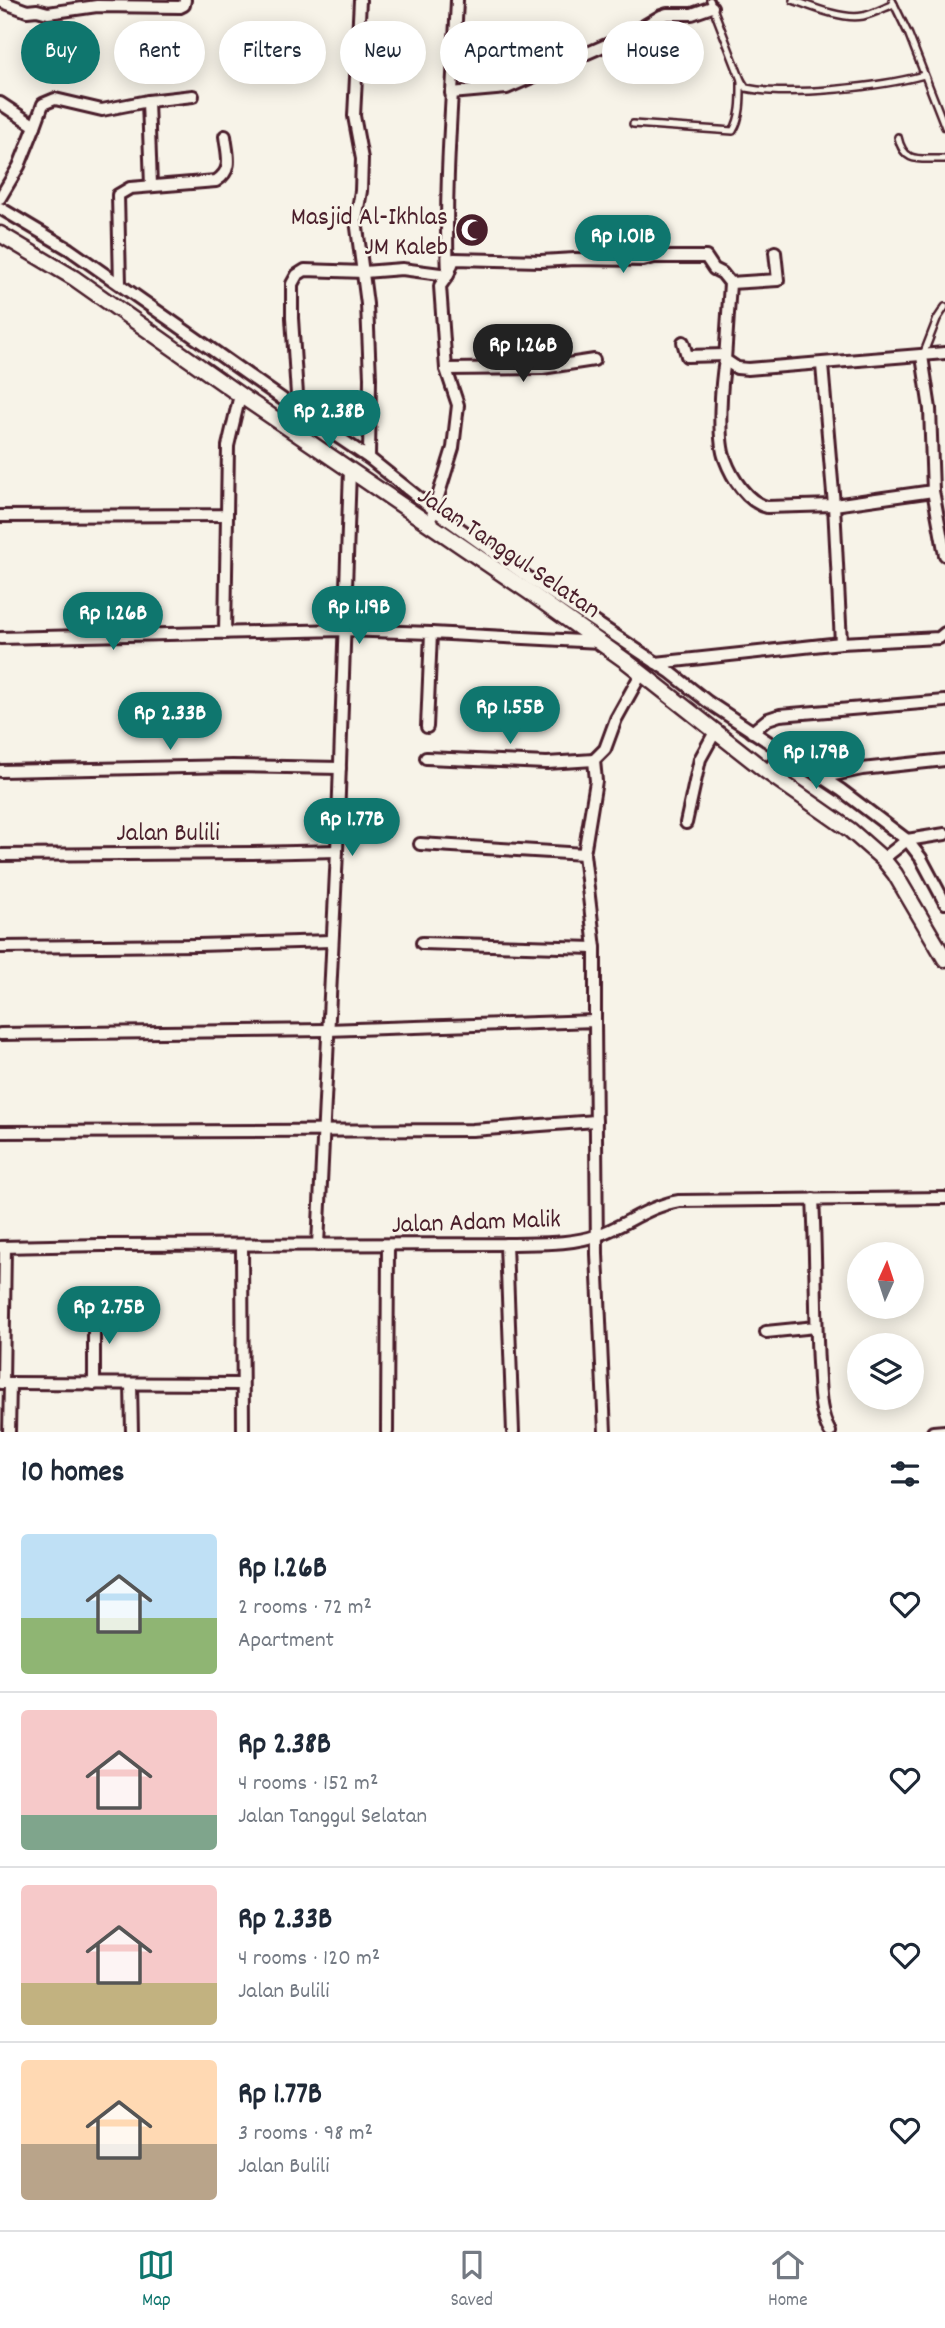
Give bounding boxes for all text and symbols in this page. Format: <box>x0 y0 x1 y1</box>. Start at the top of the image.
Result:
chip: Buy <box>21 21 100 84</box>
chip: Rent <box>114 21 205 84</box>
chip: Filters <box>219 21 326 84</box>
chip: New <box>340 21 426 84</box>
chip: Apartment <box>440 21 588 84</box>
chip: House <box>602 21 704 84</box>
place label: Masjid Al-Ikhlas JM Kaleb <box>291 200 448 267</box>
mosque icon: Masjid Al-Ikhlas JM Kaleb <box>453 211 491 249</box>
pin: Rp 1.01B <box>551 216 695 275</box>
text: Rp 1.01B <box>591 221 655 254</box>
pin: Rp 1.26B <box>451 324 595 384</box>
text: Rp 1.26B <box>489 330 557 363</box>
pin: Rp 2.38B <box>257 391 401 450</box>
text: Rp 2.38B <box>293 396 365 429</box>
street label: Jalan Tanggul Selatan <box>409 479 607 629</box>
pin: Rp 1.19B <box>287 586 431 646</box>
pin: Rp 1.26B <box>41 592 185 652</box>
text: Rp 1.19B <box>328 592 390 625</box>
text: Rp 1.26B <box>79 598 147 631</box>
pin: Rp 1.55B <box>438 686 582 746</box>
pin: Rp 2.33B <box>98 692 242 752</box>
text: Rp 1.55B <box>476 692 544 725</box>
text: Rp 2.33B <box>134 698 206 731</box>
pin: Rp 1.79B <box>744 732 888 791</box>
text: Rp 1.79B <box>783 737 849 770</box>
pin: Rp 1.77B <box>280 798 424 858</box>
text: Rp 1.77B <box>320 804 384 837</box>
street label: Jalan Bulili <box>116 816 220 853</box>
street label: Jalan Adam Malik <box>391 1202 561 1245</box>
north arrow <box>847 1242 924 1320</box>
map controls <box>847 1242 924 1410</box>
pin: Rp 2.75B <box>37 1286 181 1346</box>
text: Rp 2.75B <box>73 1292 145 1325</box>
button: layers <box>847 1333 924 1410</box>
text: 10 homes <box>21 1453 124 1496</box>
icon: filters <box>886 1455 924 1493</box>
text: Rp 1.26B <box>238 1549 327 1592</box>
icon: home <box>77 1562 161 1646</box>
icon: heart <box>886 1585 924 1623</box>
text: 2 rooms · 72 m² <box>238 1592 372 1625</box>
text: Apartment <box>238 1625 334 1658</box>
text: Rp 2.38B <box>238 1725 331 1768</box>
icon: home <box>77 1738 161 1822</box>
icon: heart <box>886 1761 924 1799</box>
text: 4 rooms · 152 m² <box>238 1768 378 1801</box>
text: Jalan Tanggul Selatan <box>238 1801 427 1834</box>
text: Rp 2.33B <box>238 1900 332 1943</box>
icon: home <box>77 1913 161 1997</box>
icon: heart <box>886 1936 924 1974</box>
text: 4 rooms · 120 m² <box>238 1943 380 1976</box>
text: Jalan Bulili <box>238 1976 330 2009</box>
text: Rp 1.77B <box>238 2075 322 2118</box>
icon: home <box>77 2088 161 2172</box>
icon: heart <box>886 2111 924 2149</box>
text: 3 rooms · 98 m² <box>238 2118 373 2151</box>
text: Jalan Bulili <box>238 2151 330 2184</box>
tab: Map <box>137 2246 175 2315</box>
tab: Saved <box>450 2246 493 2315</box>
tab: Home <box>768 2246 808 2315</box>

